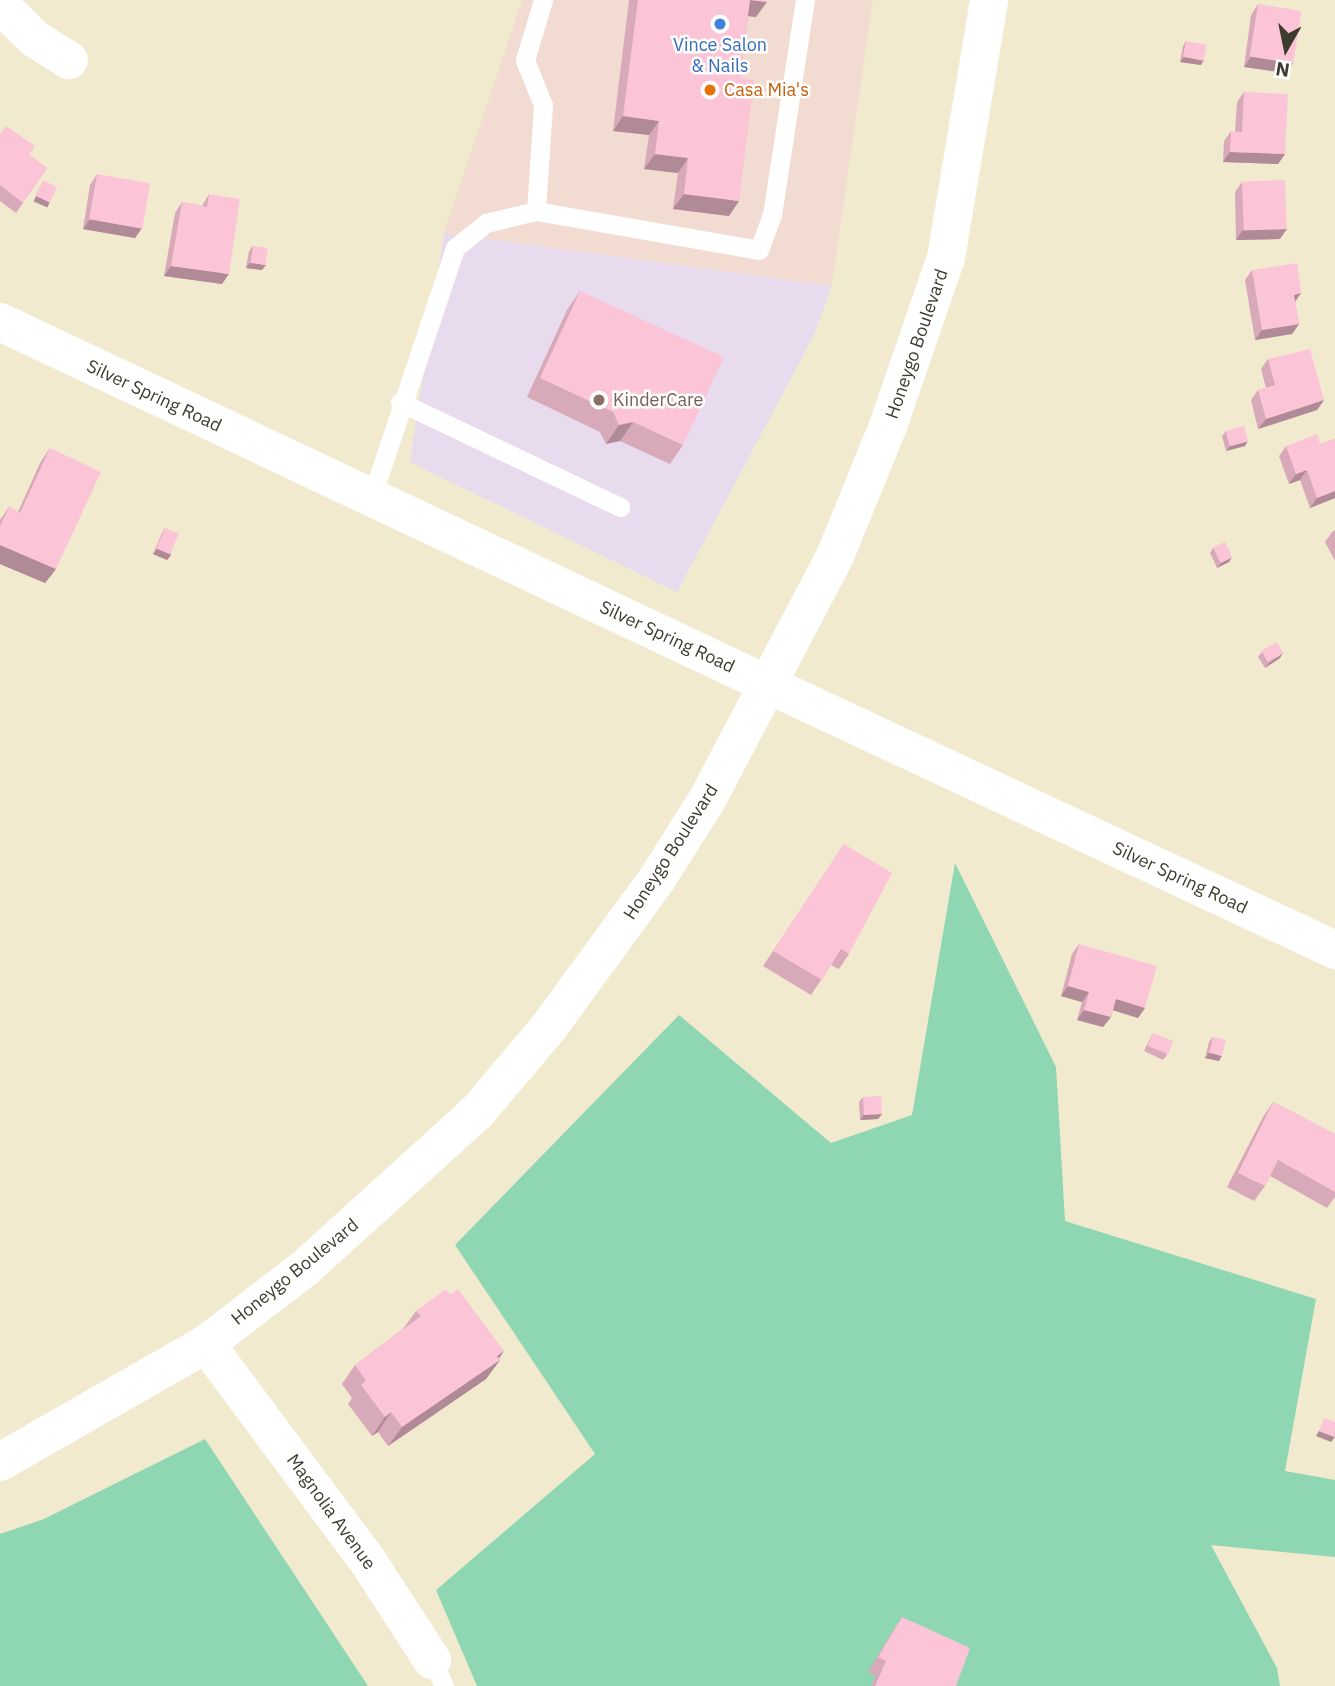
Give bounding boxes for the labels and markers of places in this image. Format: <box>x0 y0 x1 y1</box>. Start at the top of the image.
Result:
marker: Vince Salon & Nails <box>712 16 728 32</box>
place label: Vince Salon & Nails <box>673 35 767 78</box>
place label: Casa Mia's <box>724 79 809 101</box>
marker: Casa Mia's <box>702 82 718 98</box>
place label: KinderCare <box>613 389 703 411</box>
marker: KinderCare <box>591 392 607 408</box>

